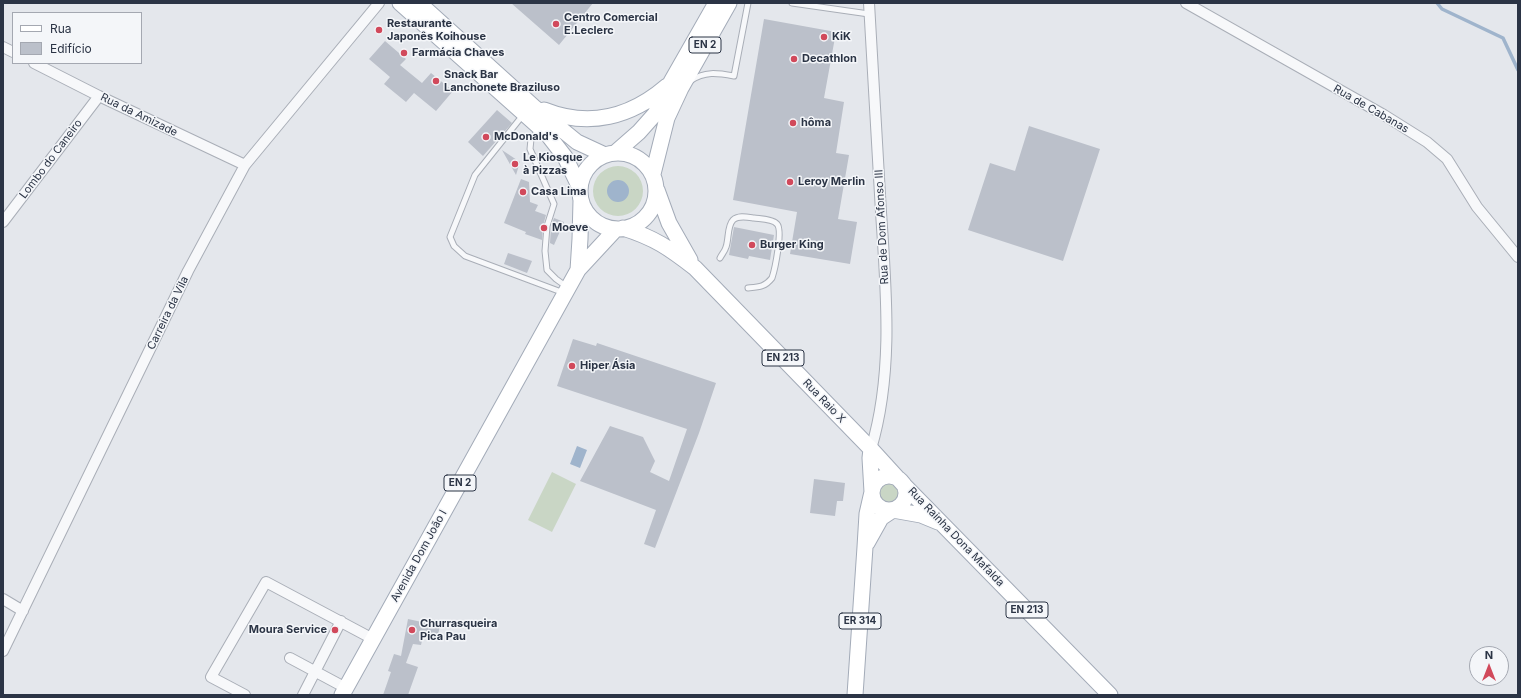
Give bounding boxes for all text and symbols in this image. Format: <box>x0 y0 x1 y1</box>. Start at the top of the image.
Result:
place label: Centro Comercial E.Leclerc <box>564 11 658 37</box>
legend <box>12 12 142 64</box>
place label: Restaurante Japonês Koihouse <box>387 17 486 43</box>
marker: Centro Comercial E.Leclerc <box>551 19 561 29</box>
text: Rua <box>50 21 72 36</box>
marker: Restaurante Japonês Koihouse <box>374 25 384 35</box>
place label: KiK <box>832 30 851 44</box>
marker: KiK <box>819 32 829 42</box>
road number: EN 2 <box>689 37 721 53</box>
text: Edifício <box>50 41 92 56</box>
place label: Farmácia Chaves <box>412 46 504 60</box>
marker: Farmácia Chaves <box>399 48 409 58</box>
place label: Decathlon <box>802 52 857 66</box>
marker: Decathlon <box>789 54 799 64</box>
place label: Snack Bar Lanchonete Braziluso <box>444 68 560 94</box>
marker: Snack Bar Lanchonete Braziluso <box>431 76 441 86</box>
street label: Rua de Cabanas <box>1331 82 1411 136</box>
street label: Rua da Amizade <box>98 91 180 139</box>
place label: hôma <box>801 116 831 130</box>
street label: Lombo do Caneiro <box>17 117 85 201</box>
marker: hôma <box>788 118 798 128</box>
place label: McDonald's <box>494 130 558 144</box>
marker: McDonald's <box>481 132 491 142</box>
place label: Le Kiosque à Pizzas <box>523 151 583 177</box>
marker: Le Kiosque à Pizzas <box>510 159 520 169</box>
street label: Rua de Dom Afonso III <box>872 169 892 285</box>
place label: Leroy Merlin <box>798 175 865 189</box>
marker: Leroy Merlin <box>785 177 795 187</box>
place label: Casa Lima <box>531 185 586 199</box>
marker: Casa Lima <box>518 187 528 197</box>
place label: Moeve <box>552 221 588 235</box>
marker: Moeve <box>539 223 549 233</box>
place label: Burger King <box>760 238 824 252</box>
marker: Burger King <box>747 240 757 250</box>
street label: Carreira da Vila <box>145 274 191 352</box>
road number: EN 213 <box>762 350 804 366</box>
place label: Hiper Ásia <box>580 359 635 373</box>
marker: Hiper Ásia <box>567 361 577 371</box>
street label: Rua Raio X <box>800 376 848 426</box>
road number: EN 2 <box>444 475 476 491</box>
street label: Rua Rainha Dona Mafalda <box>905 485 1007 589</box>
street label: Avenida Dom João I <box>388 508 450 604</box>
road number: EN 213 <box>1006 602 1048 618</box>
road number: ER 314 <box>839 613 881 629</box>
place label: Churrasqueira Pica Pau <box>420 617 497 643</box>
place label: Moura Service <box>249 623 327 637</box>
marker: Moura Service <box>330 625 340 635</box>
marker: Churrasqueira Pica Pau <box>407 625 417 635</box>
north arrow <box>1469 646 1509 686</box>
text: N <box>1485 648 1493 662</box>

